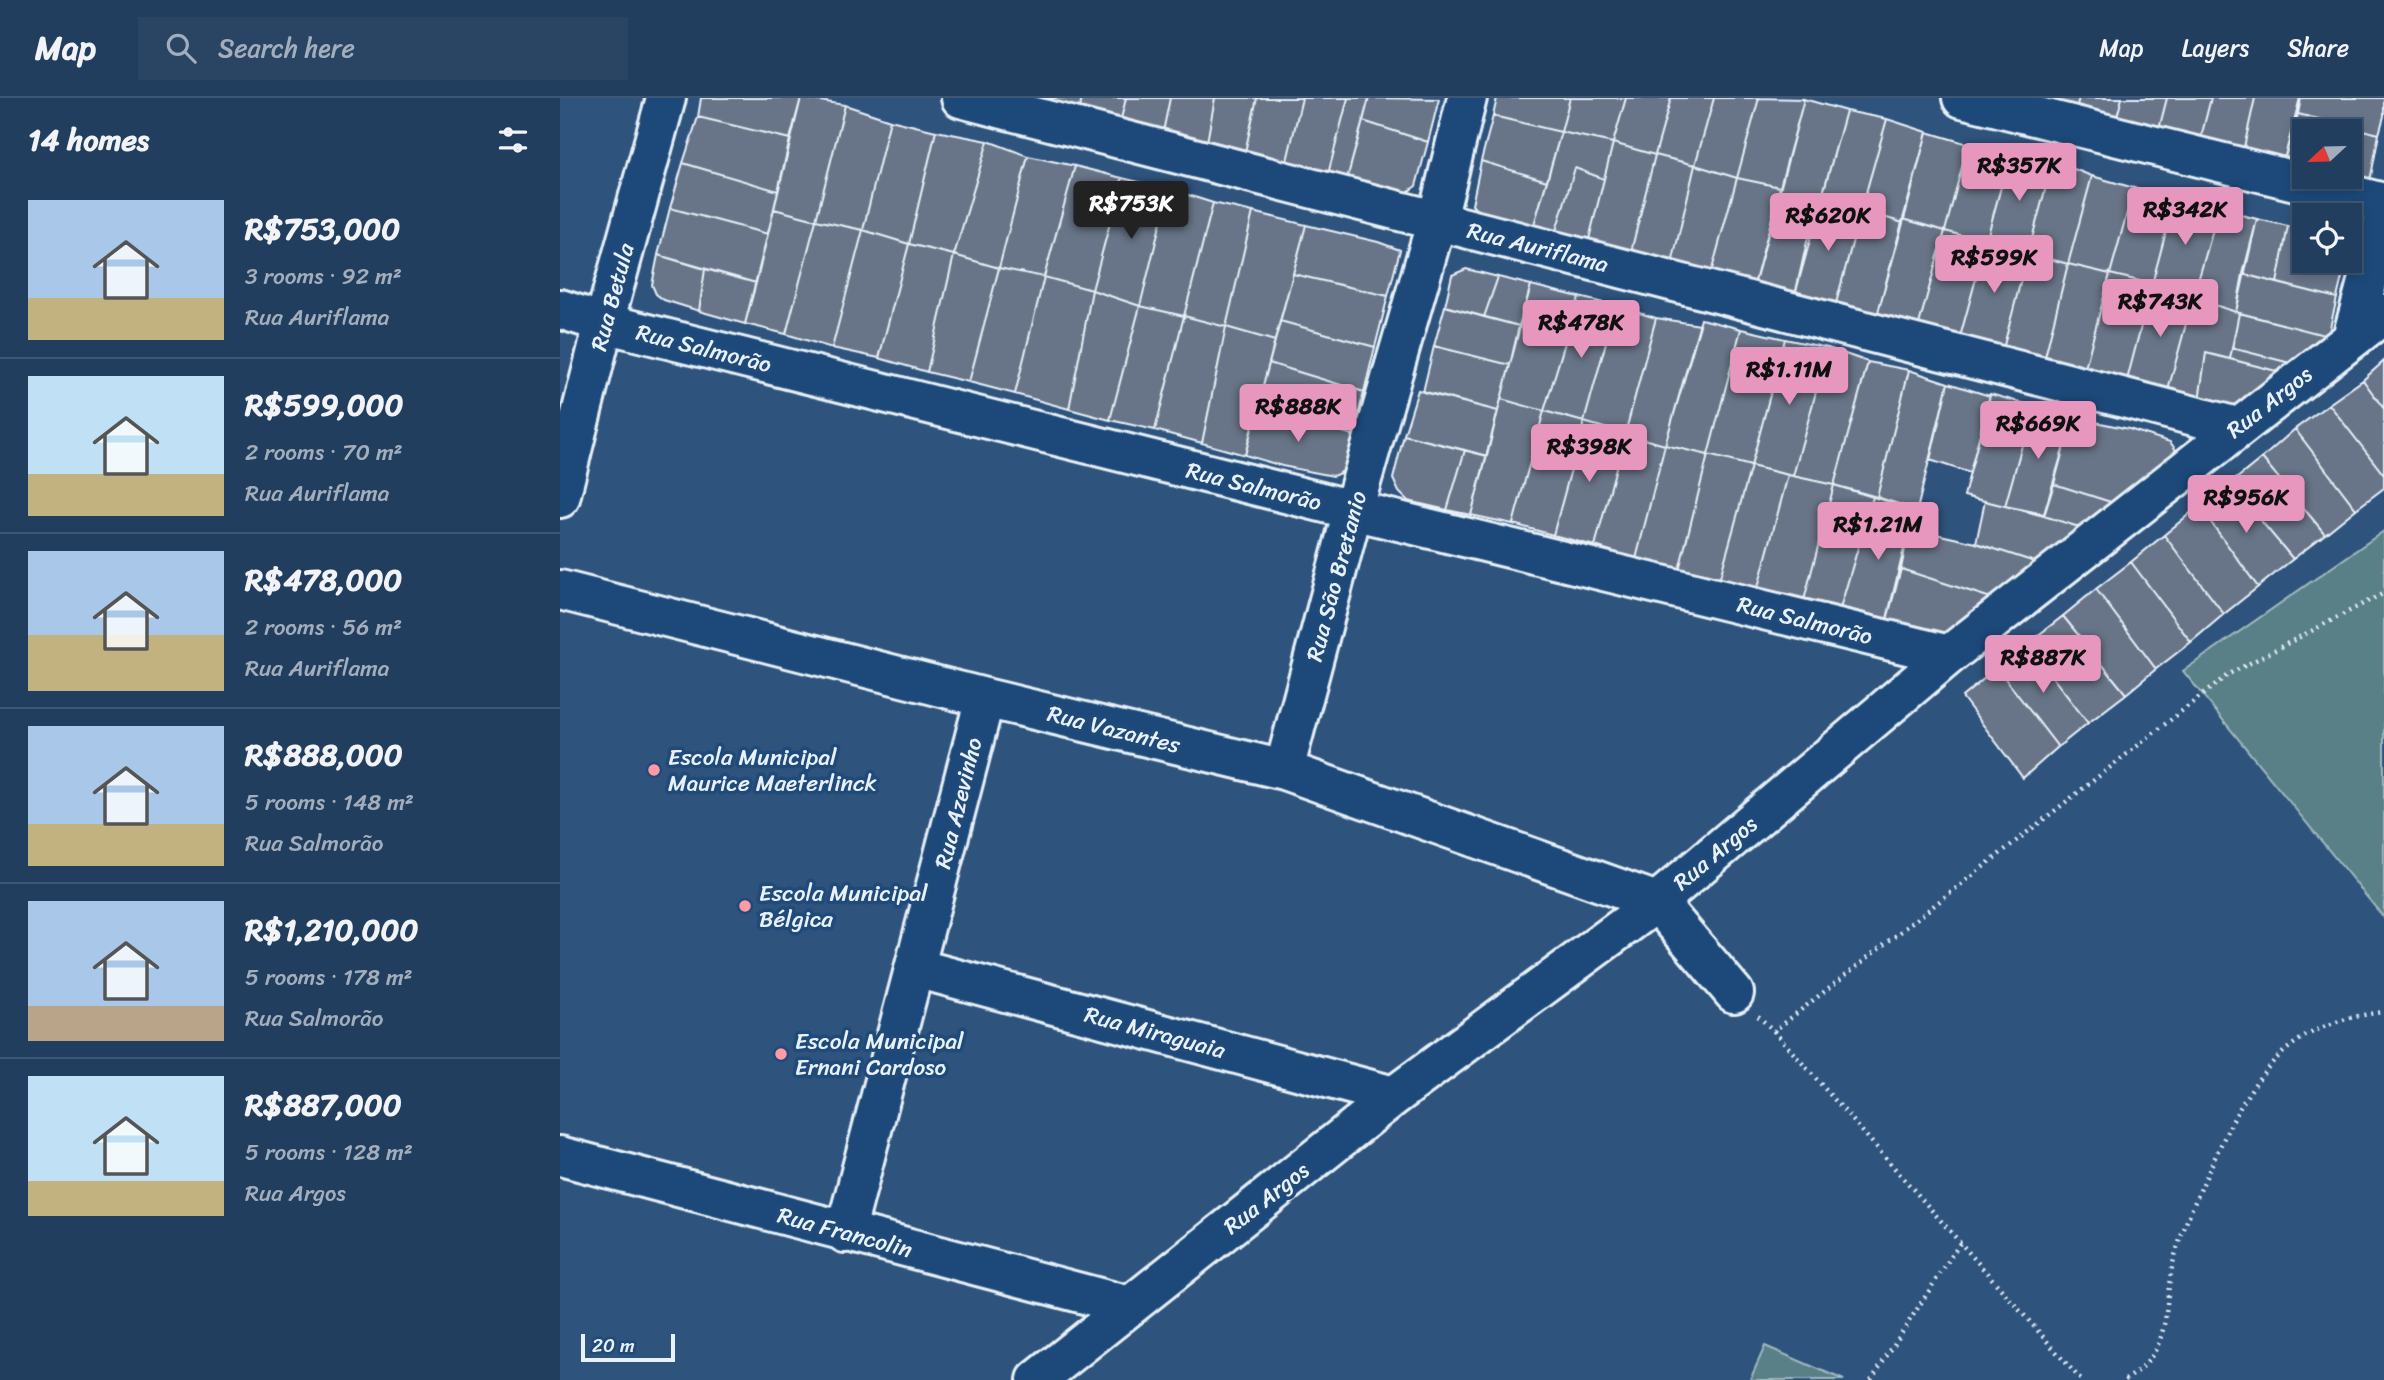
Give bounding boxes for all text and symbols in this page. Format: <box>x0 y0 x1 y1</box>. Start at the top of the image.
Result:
search box <box>138 17 628 80</box>
text: Map <box>35 19 96 77</box>
text: Search here <box>218 25 355 71</box>
text: Map <box>2099 27 2144 69</box>
text: Layers <box>2182 27 2249 69</box>
text: Share <box>2287 27 2349 69</box>
icon: search <box>162 29 200 67</box>
text: 14 homes <box>28 113 149 167</box>
north arrow <box>2292 119 2362 189</box>
map controls <box>2292 119 2362 273</box>
icon: filters <box>494 121 532 159</box>
pin: R$357K <box>1962 144 2076 203</box>
text: R$357K <box>1977 145 2061 186</box>
pin: R$753K <box>1074 181 1188 241</box>
text: R$753K <box>1089 183 1173 224</box>
pin: R$342K <box>2128 188 2242 247</box>
text: R$342K <box>2143 189 2227 230</box>
pin: R$620K <box>1771 194 1885 253</box>
text: R$620K <box>1786 195 1870 236</box>
text: R$753,000 <box>245 202 400 256</box>
button: locate <box>2292 203 2362 273</box>
street label: Rua Auriflama <box>1463 210 1613 285</box>
icon: home <box>84 228 168 312</box>
pin: R$599K <box>1937 236 2051 295</box>
text: R$599K <box>1951 237 2037 278</box>
street label: Rua Betula <box>578 238 647 356</box>
text: 3 rooms · 92 m² <box>245 256 402 297</box>
pin: R$743K <box>2103 280 2217 339</box>
text: R$743K <box>2118 281 2202 322</box>
text: Rua Auriflama <box>245 297 389 338</box>
pin: R$478K <box>1524 300 1638 360</box>
text: R$478K <box>1539 302 1623 343</box>
street label: Rua Salmorão <box>632 312 776 385</box>
pin: R$1.11M <box>1724 348 1854 407</box>
text: R$1.11M <box>1746 349 1832 390</box>
street label: Rua Argos <box>2217 355 2322 450</box>
text: R$599,000 <box>245 378 404 432</box>
pin: R$888K <box>1241 384 1355 444</box>
text: R$888K <box>1255 386 1341 427</box>
pin: R$669K <box>1981 402 2095 461</box>
text: R$669K <box>1996 403 2080 444</box>
icon: home <box>84 404 168 488</box>
pin: R$398K <box>1532 424 1646 484</box>
text: R$398K <box>1547 426 1631 467</box>
text: 2 rooms · 70 m² <box>245 432 403 473</box>
street label: Rua Salmorão <box>1182 450 1326 523</box>
text: Rua Auriflama <box>245 473 389 514</box>
pin: R$956K <box>2189 476 2303 535</box>
text: R$956K <box>2204 477 2288 518</box>
street label: Rua São Bretanio <box>1294 486 1379 666</box>
pin: R$1.21M <box>1813 503 1943 562</box>
text: R$1.21M <box>1833 504 1923 545</box>
text: R$478,000 <box>245 553 402 607</box>
icon: home <box>84 579 168 663</box>
street label: Rua Salmorão <box>1733 584 1877 657</box>
text: 2 rooms · 56 m² <box>245 607 402 648</box>
pin: R$887K <box>1986 636 2100 695</box>
text: R$887K <box>2001 637 2085 678</box>
text: Rua Auriflama <box>245 648 389 689</box>
street label: Rua Vazantes <box>1043 693 1185 766</box>
text: R$888,000 <box>245 728 403 782</box>
street label: Rua Azevinho <box>922 733 995 873</box>
place label: Escola Municipal Maurice Maeterlinck <box>668 737 877 804</box>
icon: home <box>84 754 168 838</box>
marker: Escola Municipal Maurice Maeterlinck <box>646 762 662 778</box>
text: 5 rooms · 148 m² <box>245 782 414 823</box>
street label: Rua Argos <box>1664 805 1768 901</box>
text: Rua Salmorão <box>245 823 383 864</box>
place label: Escola Municipal Bélgica <box>759 873 928 940</box>
marker: Escola Municipal Bélgica <box>737 898 753 914</box>
text: R$1,210,000 <box>245 903 418 957</box>
icon: home <box>84 929 168 1013</box>
text: 5 rooms · 178 m² <box>245 957 413 998</box>
street label: Rua Miraguaia <box>1080 994 1230 1071</box>
text: Rua Salmorão <box>245 998 383 1039</box>
place label: Escola Municipal Ernani Cardoso <box>795 1021 964 1088</box>
marker: Escola Municipal Ernani Cardoso <box>773 1046 789 1062</box>
text: R$887,000 <box>245 1078 402 1132</box>
icon: home <box>84 1104 168 1188</box>
text: 5 rooms · 128 m² <box>245 1132 413 1173</box>
street label: Rua Argos <box>1214 1151 1319 1246</box>
text: Rua Argos <box>245 1173 346 1214</box>
street label: Rua Francolin <box>773 1195 917 1270</box>
text: 20 m <box>592 1329 635 1362</box>
scale bar <box>581 1331 676 1363</box>

